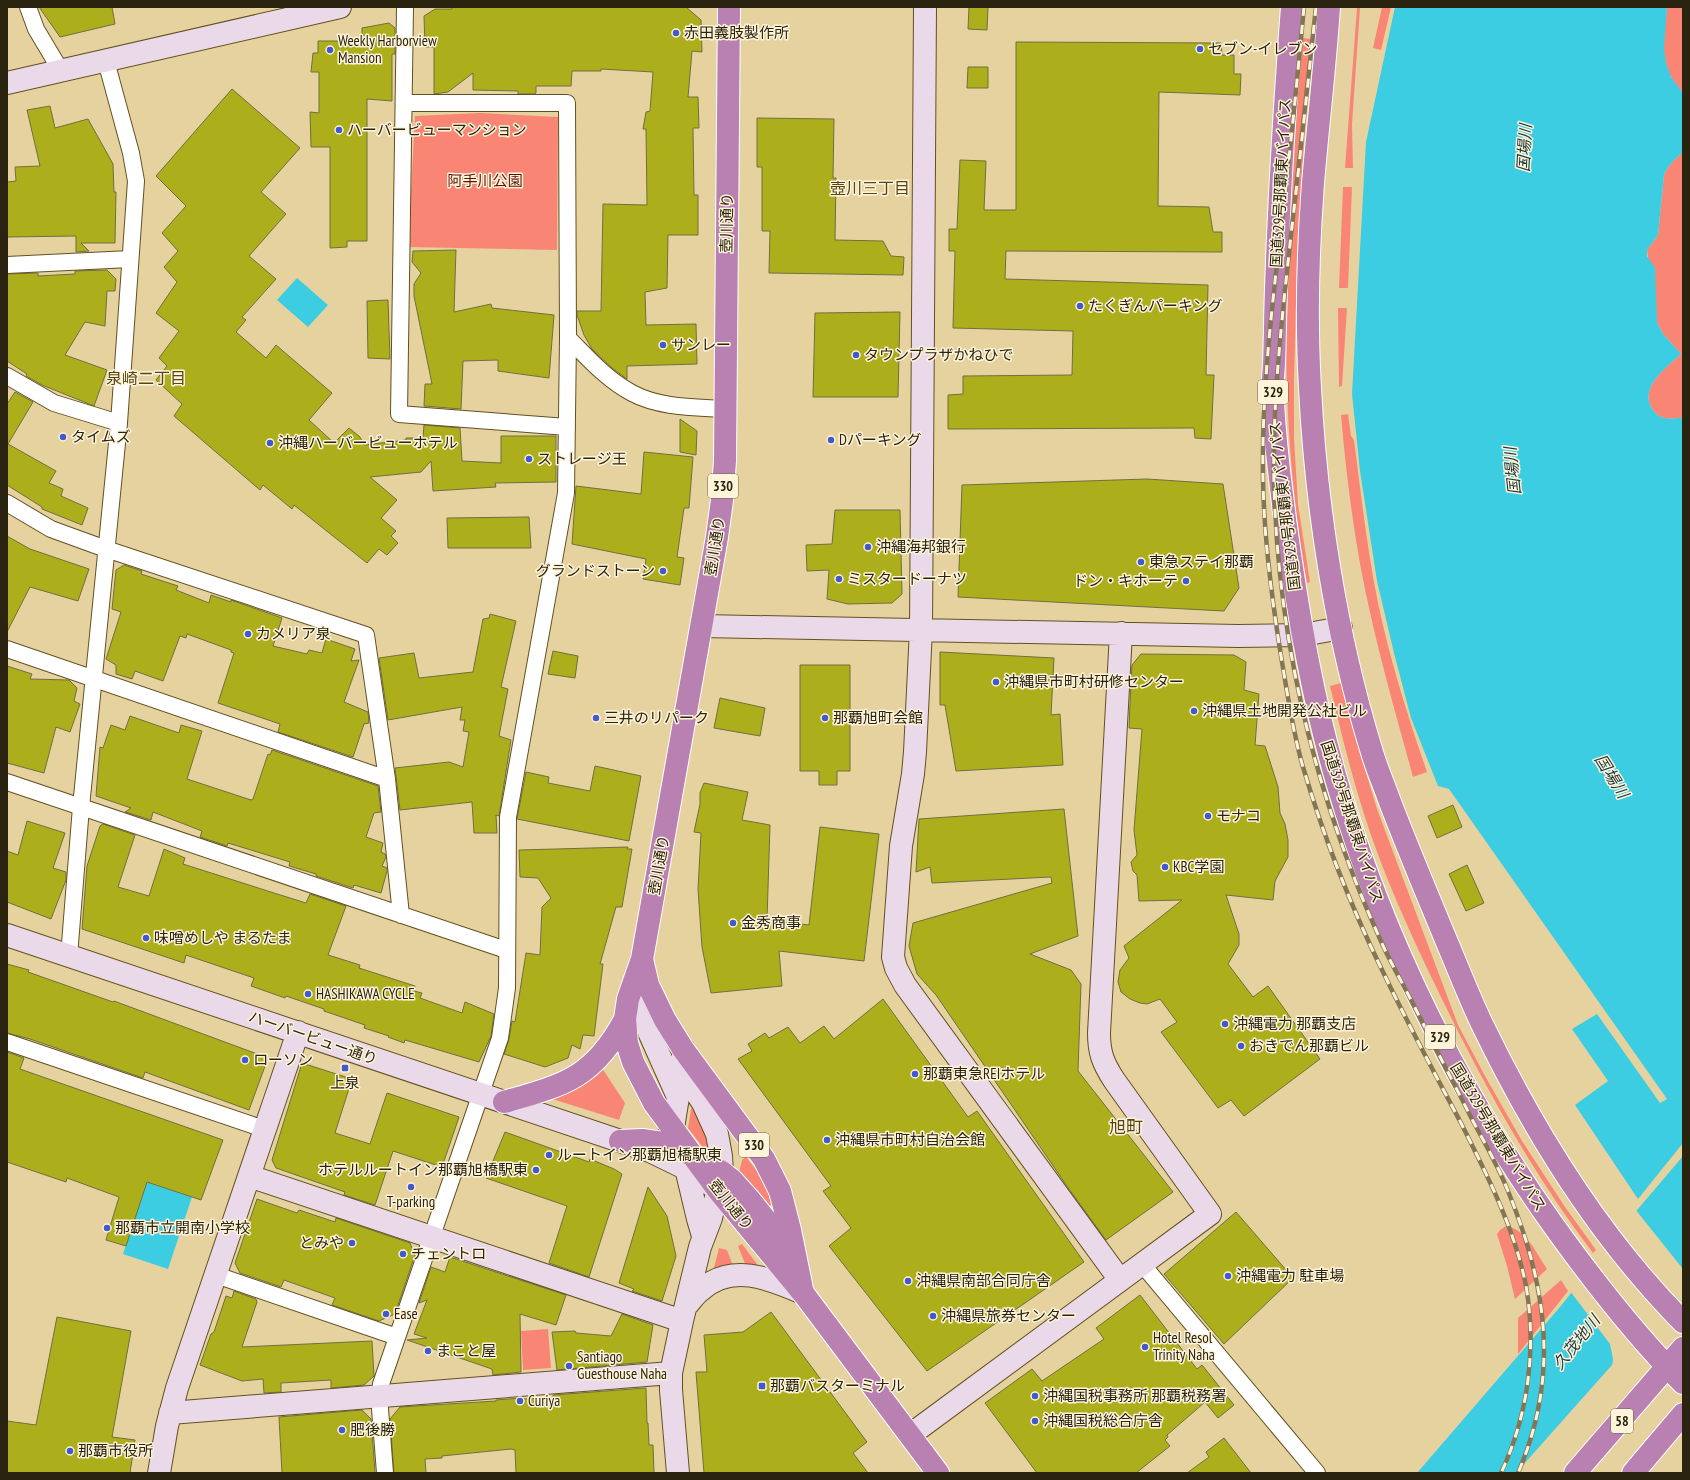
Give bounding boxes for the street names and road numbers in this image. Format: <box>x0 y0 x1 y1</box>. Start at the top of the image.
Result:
street label: 国道329号那覇東バイパス <box>1267 98 1294 268</box>
street label: 壺川通り <box>716 193 737 253</box>
road number: 329 <box>1258 380 1288 404</box>
street label: 国道329号那覇東バイパス <box>1265 421 1304 592</box>
road number: 330 <box>708 474 738 498</box>
street label: 壺川通り <box>700 515 729 577</box>
street label: 国道329号那覇東バイパス <box>1317 738 1388 906</box>
street label: 壺川通り <box>644 834 673 896</box>
street label: ハーバービュー通り <box>246 1007 380 1068</box>
road number: 329 <box>1425 1025 1455 1049</box>
street label: 国道329号那覇東バイパス <box>1447 1059 1550 1214</box>
road number: 330 <box>739 1133 769 1157</box>
street label: 壺川通り <box>705 1175 758 1234</box>
road number: 58 <box>1611 1409 1633 1433</box>

